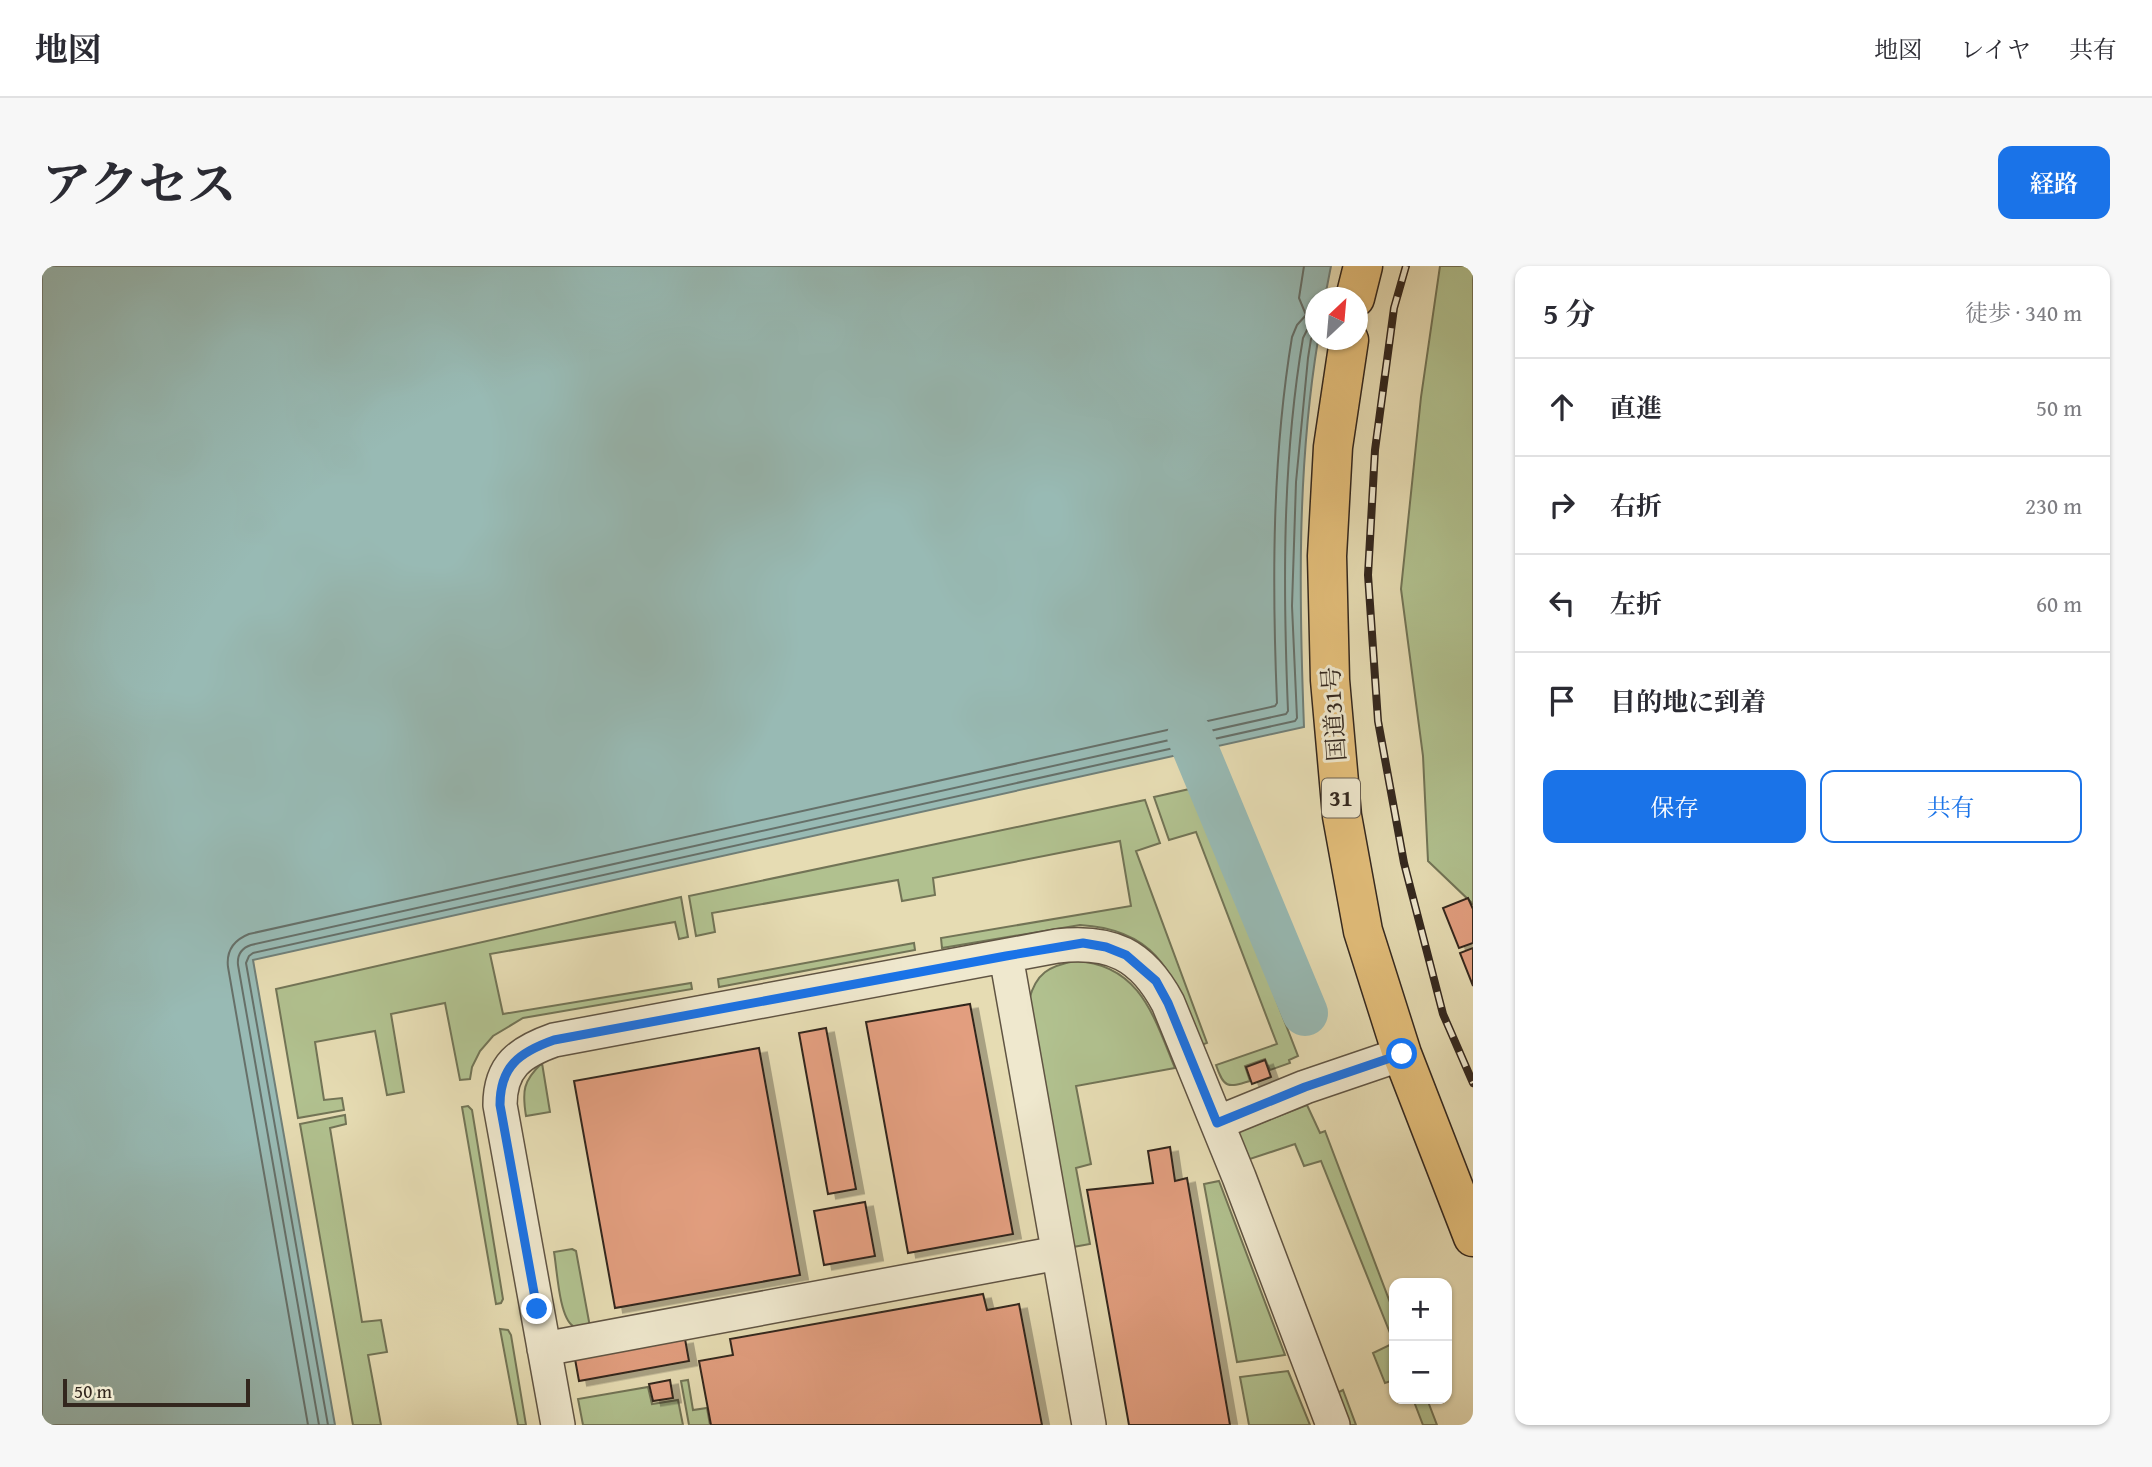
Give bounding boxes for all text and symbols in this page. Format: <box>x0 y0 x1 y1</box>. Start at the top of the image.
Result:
text: 地図 <box>35 25 101 73</box>
text: 地図 <box>1874 32 1922 67</box>
text: レイヤ <box>1960 32 2031 67</box>
text: 共有 <box>2069 32 2117 67</box>
button: 経路 <box>1998 146 2110 219</box>
text: アクセス <box>42 147 237 219</box>
north arrow <box>1305 287 1368 350</box>
text: 5 分 <box>1543 291 1595 335</box>
text: 徒歩 · 340 m <box>1965 296 2082 329</box>
icon: ahead <box>1543 388 1581 426</box>
text: 直進 <box>1610 388 1662 427</box>
text: 50 m <box>2036 391 2082 424</box>
icon: right <box>1543 486 1581 524</box>
text: 右折 <box>1610 486 1662 525</box>
text: 230 m <box>2025 489 2082 522</box>
icon: left <box>1543 584 1581 622</box>
text: 左折 <box>1610 584 1662 623</box>
text: 60 m <box>2036 587 2082 620</box>
street label: 国道31号 <box>1313 665 1354 763</box>
icon: arrive <box>1543 682 1581 720</box>
text: 目的地に到着 <box>1610 682 1766 721</box>
button: 保存 <box>1543 770 1806 843</box>
button: 共有 <box>1820 770 2082 843</box>
road number: 31 <box>1322 778 1360 818</box>
route start <box>1386 1038 1417 1069</box>
map controls <box>1389 1278 1452 1404</box>
button: + <box>1389 1278 1452 1341</box>
route end <box>521 1293 552 1324</box>
button: − <box>1389 1341 1452 1404</box>
scale bar <box>63 1376 250 1408</box>
text: 50 m <box>74 1377 112 1405</box>

